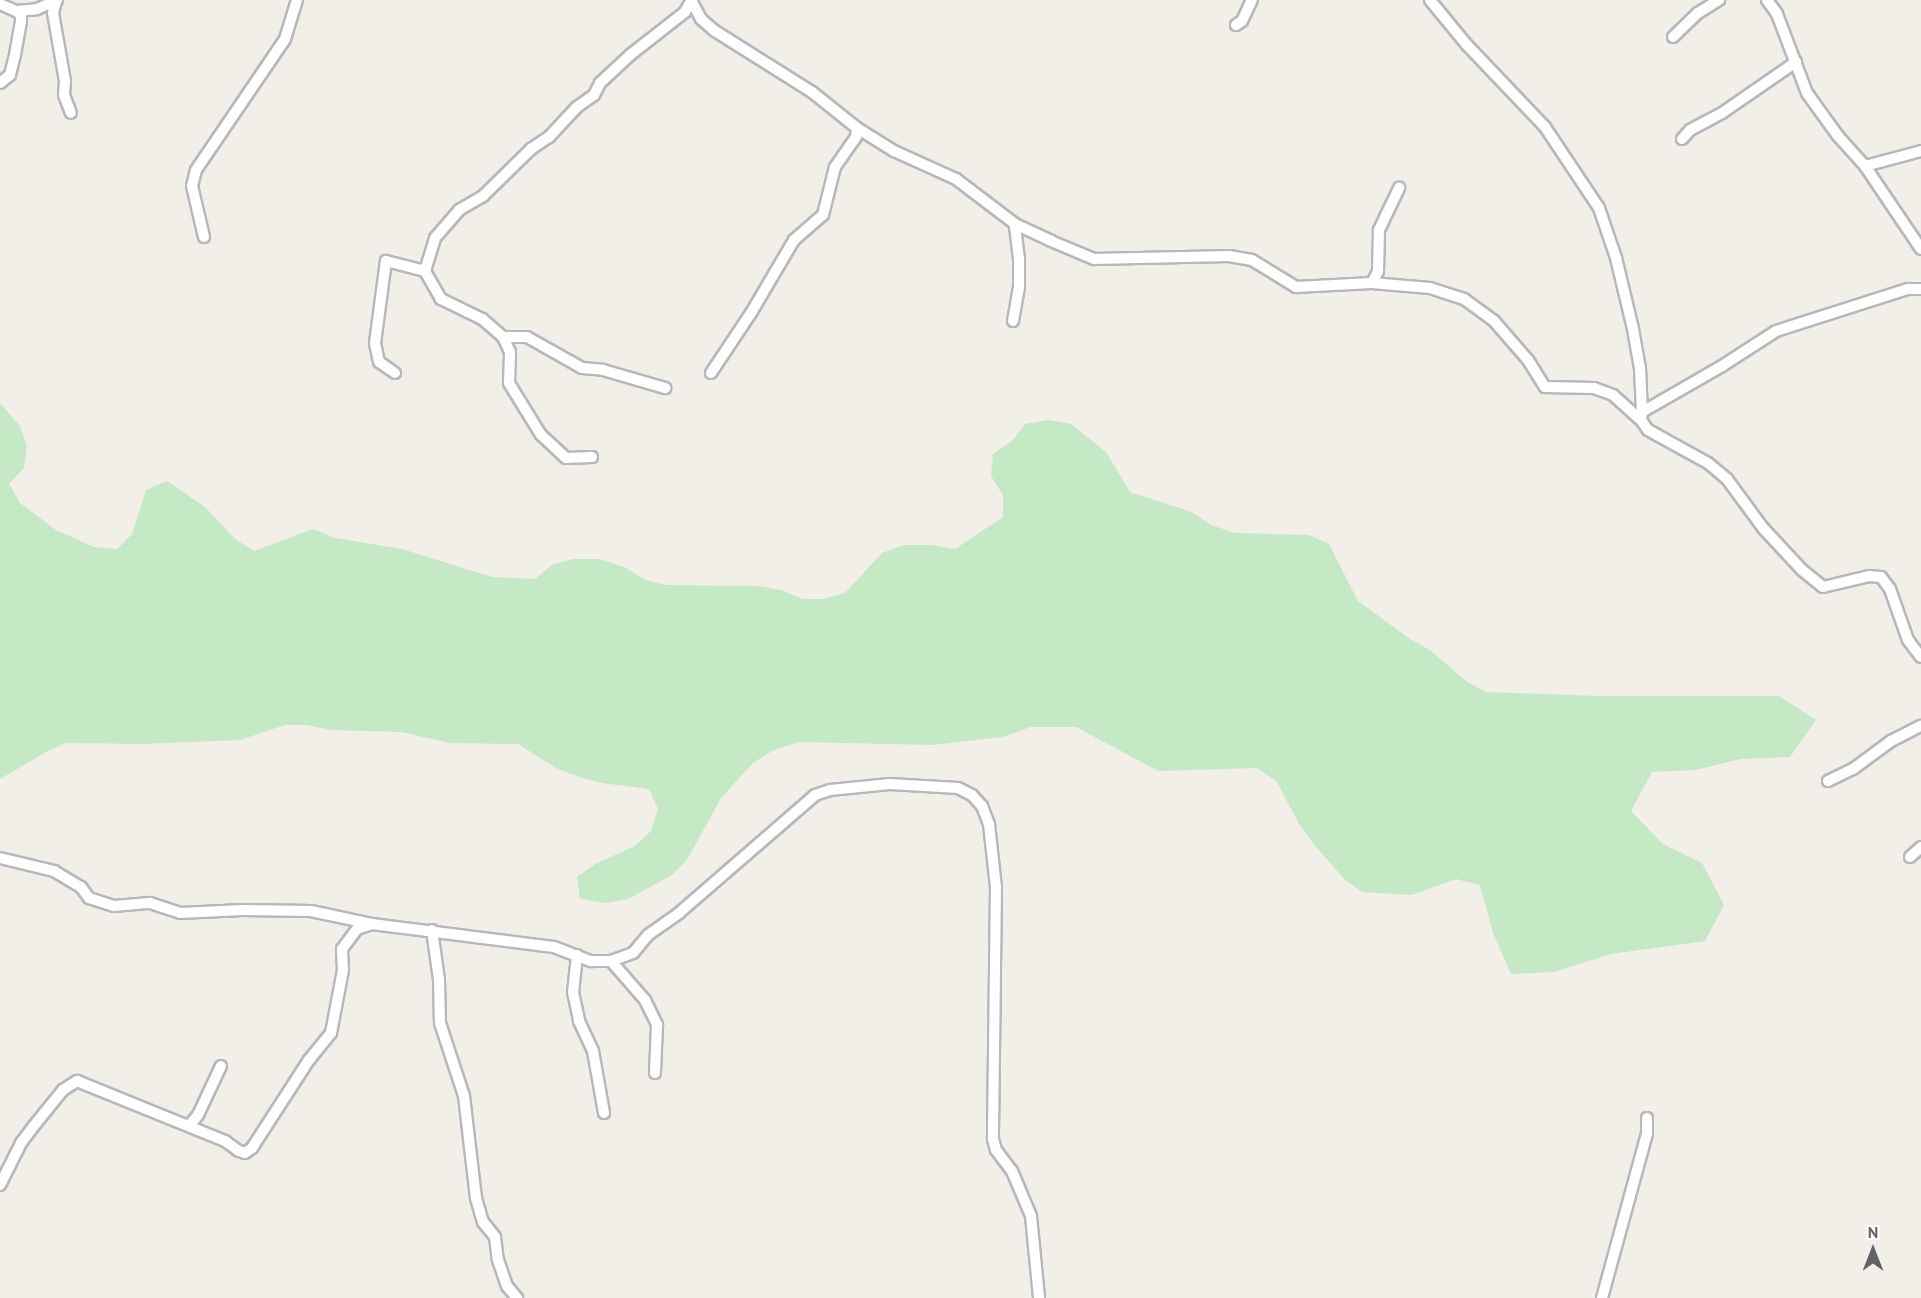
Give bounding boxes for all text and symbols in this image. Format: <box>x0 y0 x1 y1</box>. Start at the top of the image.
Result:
north arrow <box>1843 1220 1903 1280</box>
text: N <box>1868 1222 1878 1242</box>

